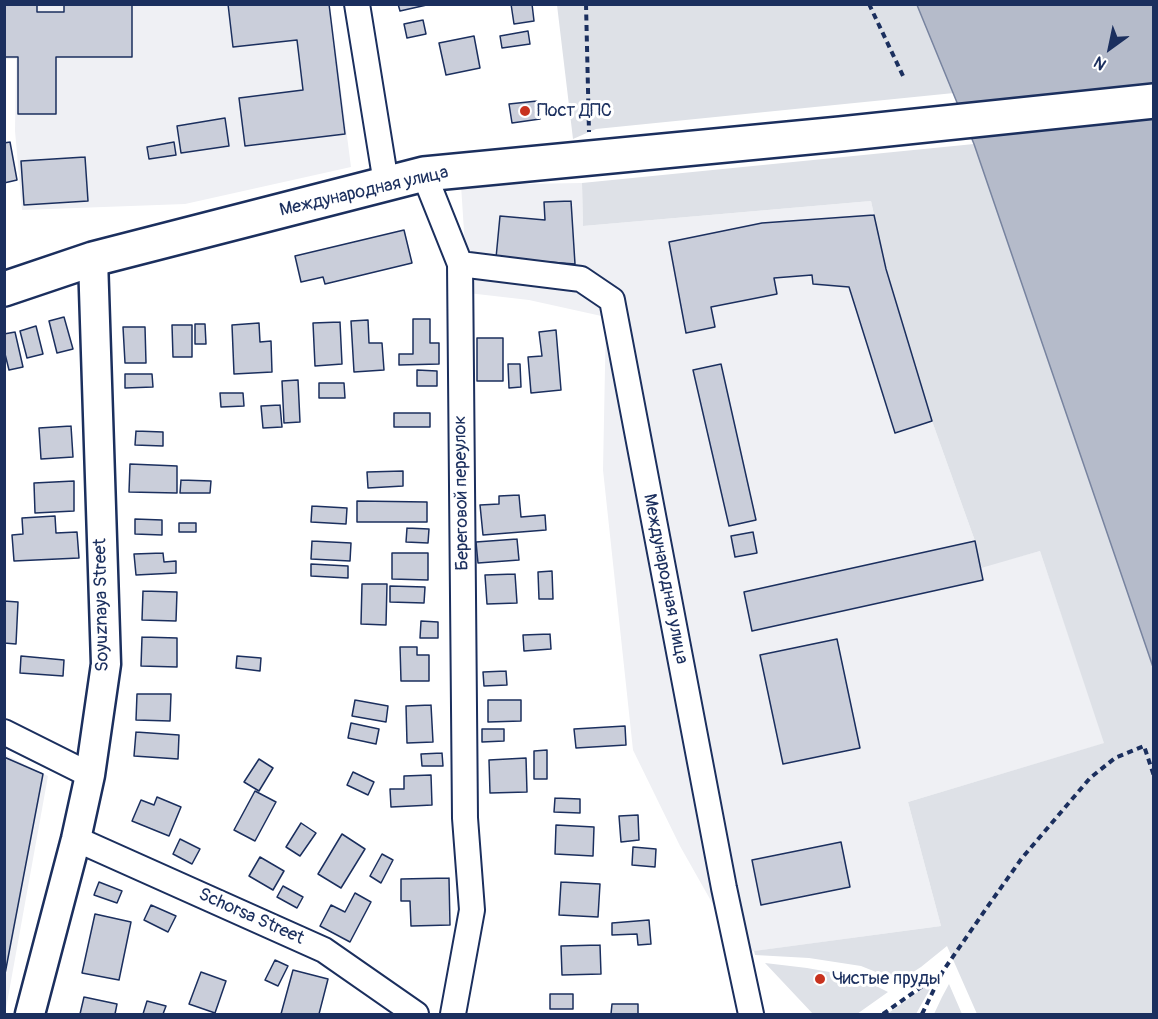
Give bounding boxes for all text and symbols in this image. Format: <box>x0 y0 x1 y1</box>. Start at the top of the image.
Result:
north arrow <box>1080 18 1140 78</box>
text: N <box>1090 52 1110 74</box>
place label: Пост ДПС <box>537 100 612 122</box>
marker: Пост ДПС <box>518 104 532 118</box>
street label: Международная улица <box>277 162 451 222</box>
street label: Береговой переулок <box>450 415 474 571</box>
street label: Международная улица <box>638 492 692 666</box>
street label: Soyuznaya Street <box>90 538 114 672</box>
street label: Schorsa Street <box>195 884 307 950</box>
place label: Чистые пруды <box>832 968 941 990</box>
marker: Чистые пруды <box>813 972 827 986</box>

